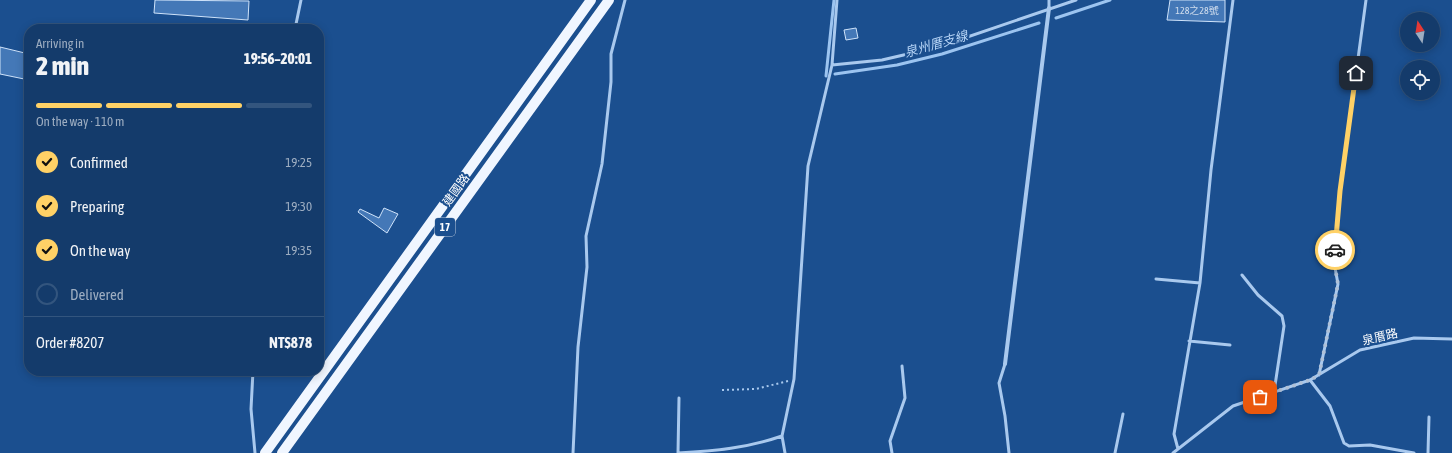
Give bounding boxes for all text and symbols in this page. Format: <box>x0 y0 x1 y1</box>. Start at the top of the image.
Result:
house number: 128之28號 <box>1175 5 1219 16</box>
north arrow <box>1400 12 1440 52</box>
map controls <box>1400 12 1440 100</box>
water label: 泉州厝支線 <box>903 27 971 60</box>
text: Arriving in <box>36 36 84 51</box>
text: 19:56–20:01 <box>244 50 312 67</box>
text: 2 min <box>36 51 89 81</box>
pin <box>1339 56 1373 90</box>
button: locate <box>1400 60 1440 100</box>
icon: home <box>1345 62 1367 84</box>
text: On the way · 110 m <box>36 114 124 129</box>
icon: check <box>36 151 58 173</box>
text: Confirmed <box>70 154 128 171</box>
text: 19:25 <box>285 155 312 170</box>
street label: 建國路 <box>440 171 472 209</box>
icon: check <box>36 195 58 217</box>
text: Preparing <box>70 198 124 215</box>
text: 19:30 <box>285 199 312 214</box>
road number: 17 <box>435 218 455 236</box>
courier <box>1315 230 1355 270</box>
icon: check <box>36 239 58 261</box>
icon: car <box>1324 239 1346 261</box>
text: On the way <box>70 242 131 259</box>
text: 19:35 <box>285 243 312 258</box>
text: Delivered <box>70 286 124 303</box>
street label: 泉厝路 <box>1361 326 1399 348</box>
text: Order #8207 <box>36 334 104 351</box>
text: NT$878 <box>269 334 312 351</box>
pin <box>1243 380 1277 414</box>
icon: bag <box>1249 386 1271 408</box>

